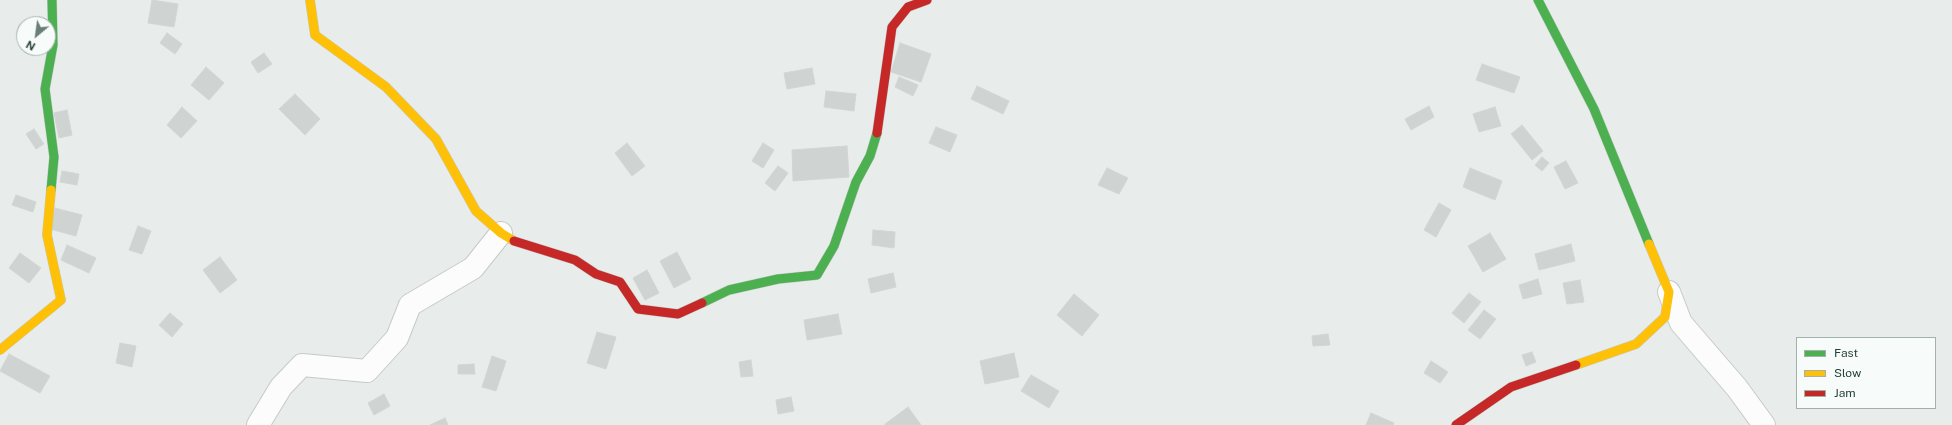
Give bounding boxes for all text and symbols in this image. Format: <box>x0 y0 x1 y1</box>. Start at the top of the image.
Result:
north arrow <box>16 16 56 56</box>
text: N <box>24 38 37 53</box>
legend <box>1796 337 1936 409</box>
text: Fast <box>1834 346 1858 360</box>
text: Slow <box>1834 366 1861 380</box>
text: Jam <box>1834 386 1856 400</box>

